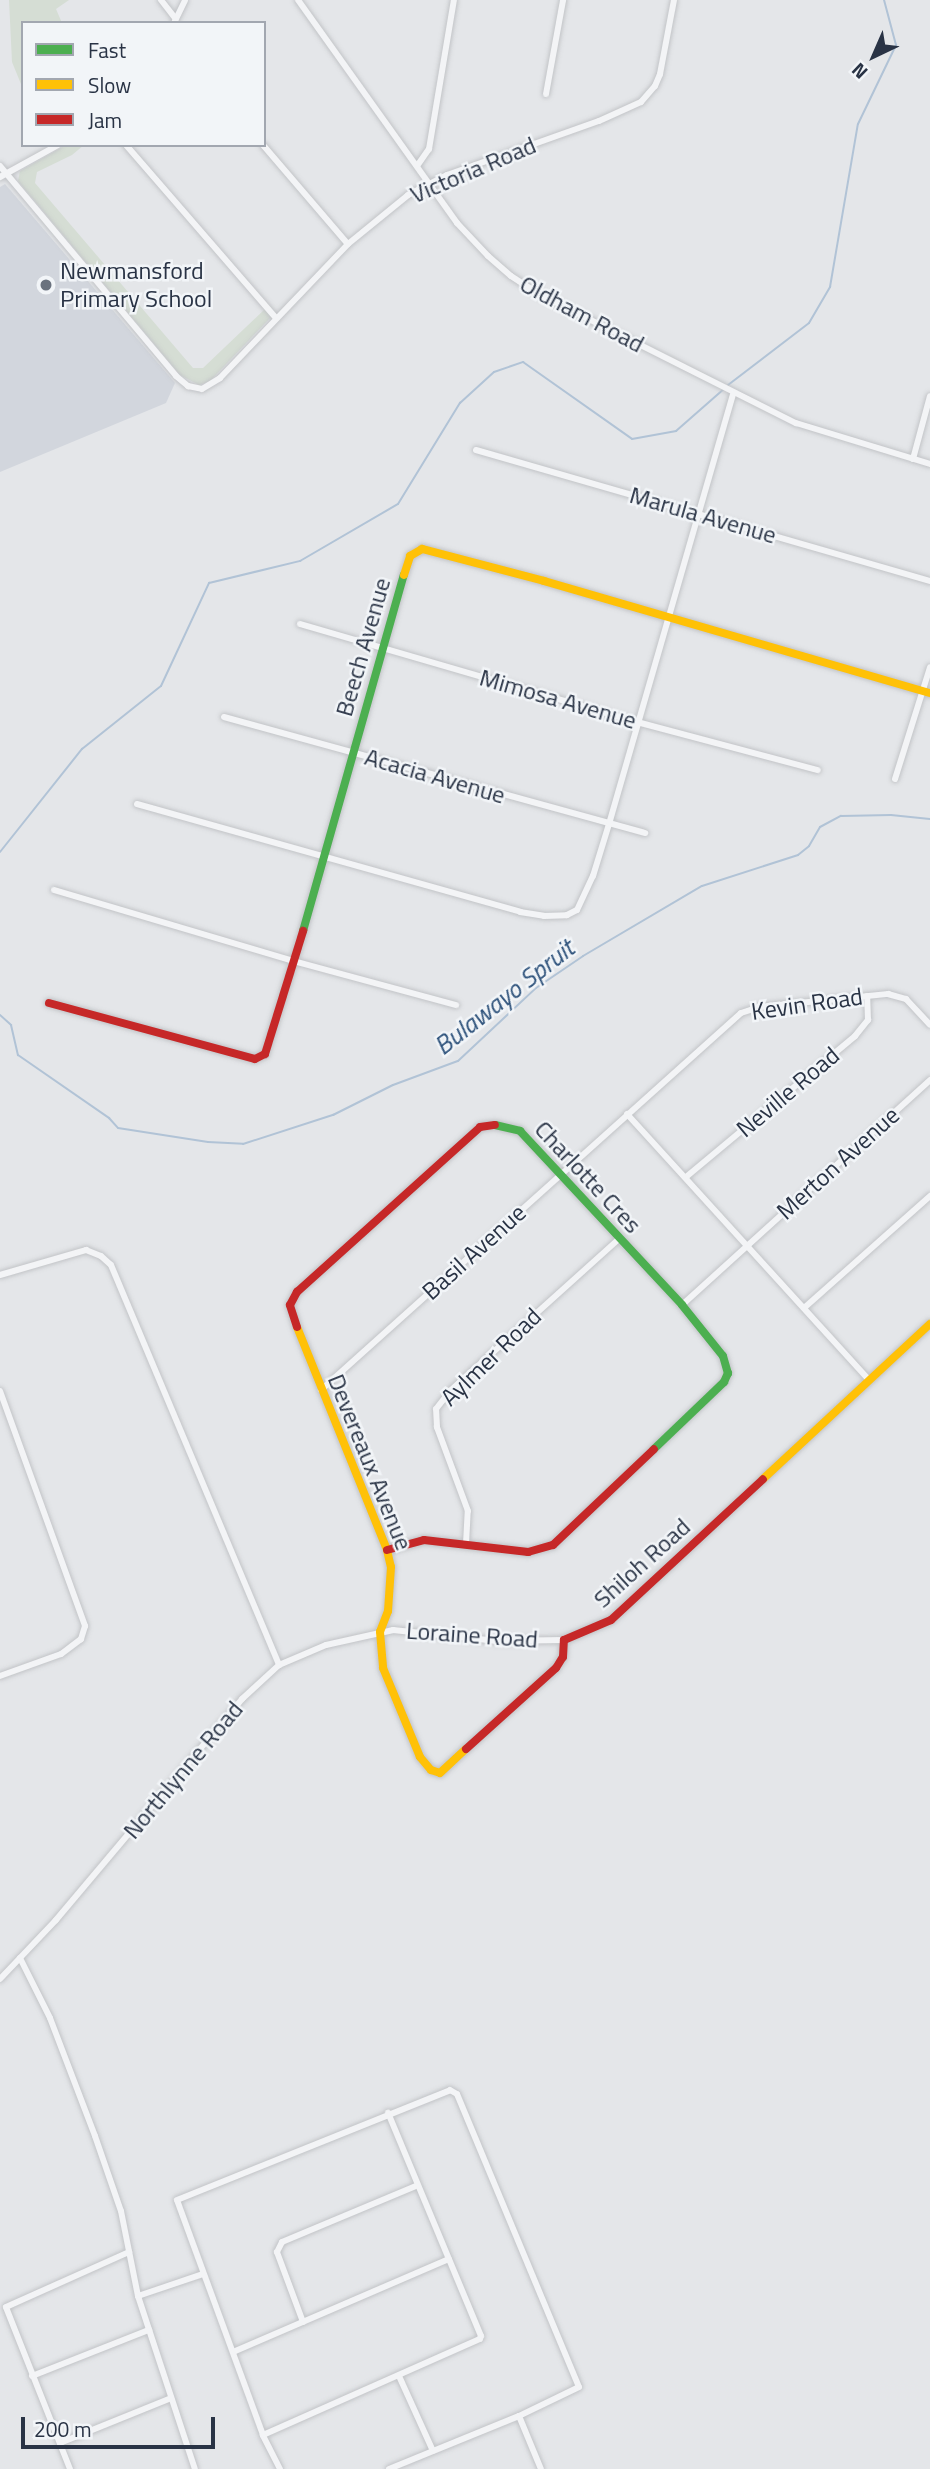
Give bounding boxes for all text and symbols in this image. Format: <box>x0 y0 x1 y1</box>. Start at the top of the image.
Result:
legend <box>21 21 266 147</box>
north arrow <box>839 21 909 91</box>
text: Fast <box>88 34 126 66</box>
text: N <box>844 56 874 86</box>
text: Slow <box>88 69 131 101</box>
text: Jam <box>88 104 122 136</box>
street label: Victoria Road <box>406 131 540 209</box>
place label: Newmansford Primary School <box>60 257 212 313</box>
street label: Oldham Road <box>515 269 649 359</box>
marker: Newmansford Primary School <box>38 277 54 293</box>
street label: Marula Avenue <box>626 480 780 550</box>
street label: Beech Avenue <box>329 574 397 720</box>
street label: Mimosa Avenue <box>476 663 640 735</box>
street label: Acacia Avenue <box>361 742 509 810</box>
water label: Bulawayo Spruit <box>428 933 580 1061</box>
street label: Kevin Road <box>749 982 865 1026</box>
street label: Neville Road <box>731 1041 845 1143</box>
street label: Merton Avenue <box>771 1101 905 1225</box>
street label: Charlotte Cres <box>529 1115 647 1239</box>
street label: Basil Avenue <box>416 1198 532 1306</box>
street label: Aylmer Road <box>435 1302 547 1412</box>
street label: Devereaux Avenue <box>322 1370 418 1554</box>
street label: Shiloh Road <box>588 1512 696 1614</box>
street label: Loraine Road <box>405 1616 539 1654</box>
street label: Northlynne Road <box>117 1695 249 1845</box>
scale bar <box>24 2402 219 2446</box>
text: 200 m <box>34 2413 91 2445</box>

